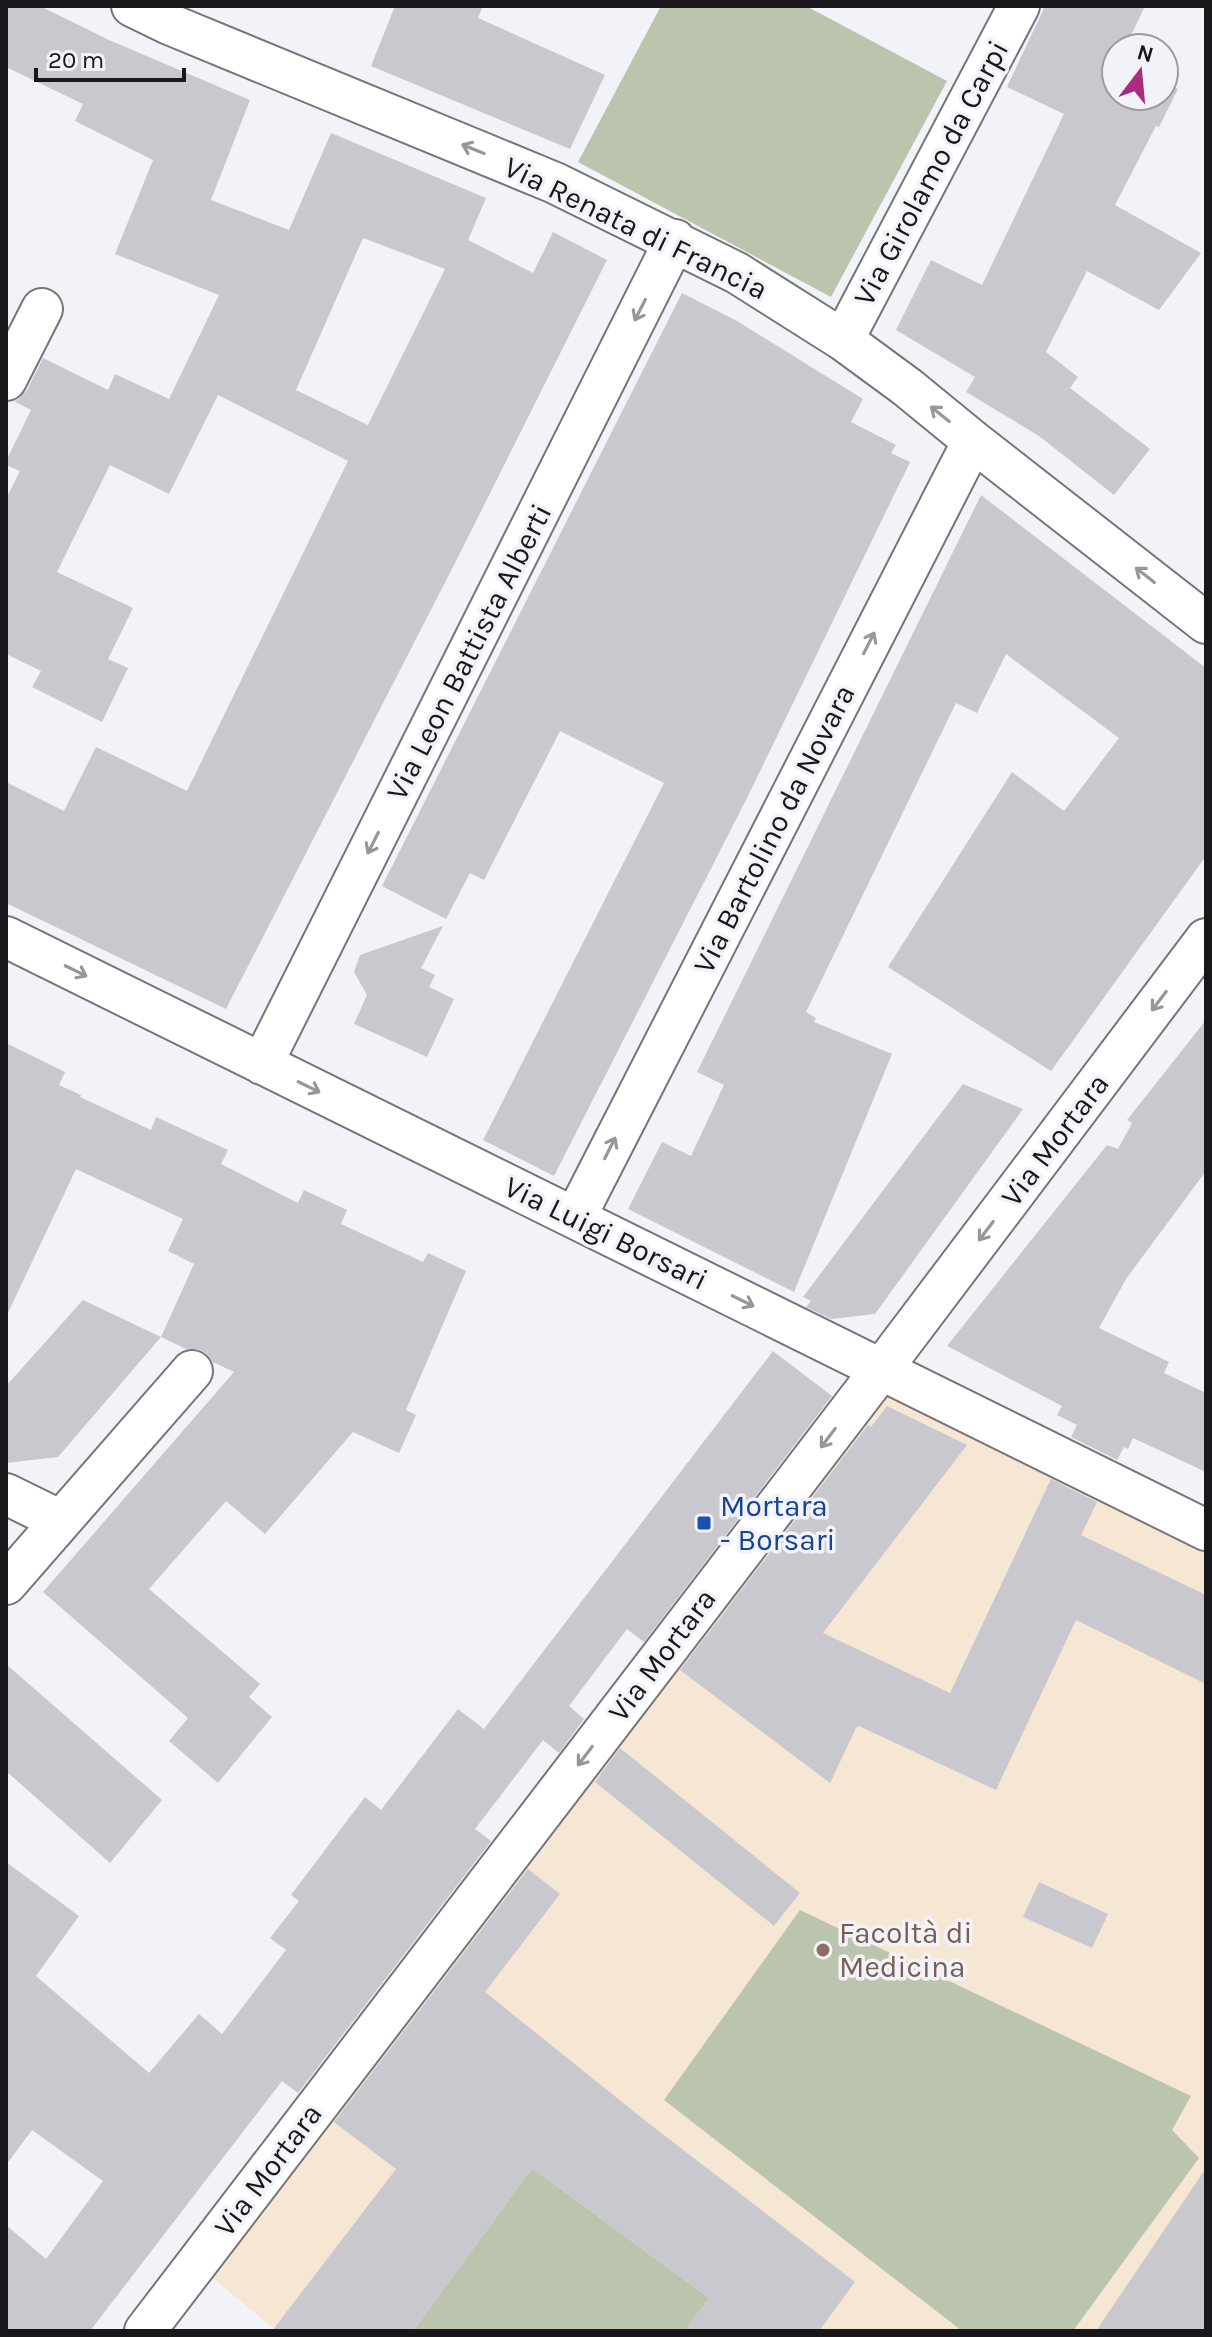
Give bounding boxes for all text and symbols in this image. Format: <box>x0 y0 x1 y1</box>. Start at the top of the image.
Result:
scale bar <box>36 32 184 82</box>
north arrow <box>1100 32 1180 112</box>
street label: Via Girolamo da Carpi <box>846 34 1016 312</box>
text: N <box>1134 39 1156 68</box>
text: 20 m <box>48 46 104 74</box>
one-way arrow <box>461 140 486 155</box>
street label: Via Renata di Francia <box>498 149 774 307</box>
one-way arrow <box>632 298 647 322</box>
one-way arrow <box>930 405 951 423</box>
street label: Via Leon Battista Alberti <box>379 498 559 806</box>
one-way arrow <box>1134 567 1156 584</box>
one-way arrow <box>862 631 878 655</box>
street label: Via Bartolino da Novara <box>685 679 863 979</box>
one-way arrow <box>365 830 380 854</box>
one-way arrow <box>63 964 87 979</box>
one-way arrow <box>1151 990 1167 1012</box>
street label: Via Mortara <box>993 1066 1117 1214</box>
one-way arrow <box>296 1079 320 1095</box>
one-way arrow <box>603 1137 619 1161</box>
street label: Via Luigi Borsari <box>499 1168 713 1298</box>
one-way arrow <box>977 1220 994 1241</box>
one-way arrow <box>730 1294 754 1309</box>
one-way arrow <box>820 1427 837 1448</box>
place label: Mortara - Borsari <box>720 1488 836 1558</box>
marker: Mortara - Borsari <box>695 1514 713 1532</box>
street label: Via Mortara <box>600 1581 724 1729</box>
one-way arrow <box>576 1745 593 1766</box>
place label: Facoltà di Medicina <box>839 1915 972 1985</box>
marker: Facoltà di Medicina <box>814 1941 832 1959</box>
street label: Via Mortara <box>206 2096 330 2244</box>

